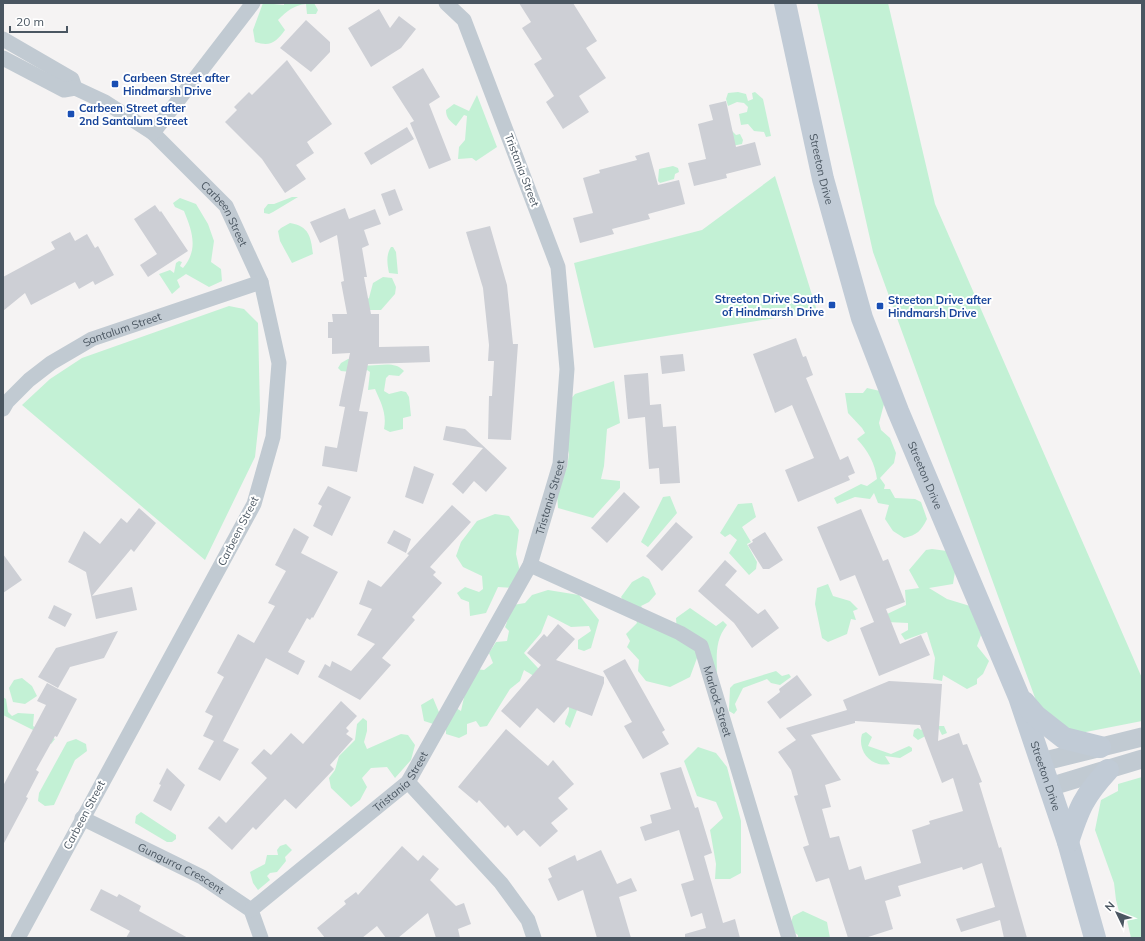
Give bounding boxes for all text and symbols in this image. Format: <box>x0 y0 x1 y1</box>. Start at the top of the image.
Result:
scale bar <box>10 8 67 34</box>
text: 20 m <box>16 14 44 29</box>
place label: Carbeen Street after Hindmarsh Drive <box>123 71 230 98</box>
marker: Carbeen Street after Hindmarsh Drive <box>110 79 120 89</box>
place label: Carbeen Street after 2nd Santalum Street <box>79 101 188 128</box>
marker: Carbeen Street after 2nd Santalum Street <box>66 109 76 119</box>
street label: Tristania Street <box>502 131 542 209</box>
street label: Streeton Drive <box>806 132 837 206</box>
street label: Carbeen Street <box>198 178 251 249</box>
place label: Streeton Drive South of Hindmarsh Drive <box>715 292 824 319</box>
place label: Streeton Drive after Hindmarsh Drive <box>888 293 992 320</box>
marker: Streeton Drive South of Hindmarsh Drive <box>827 300 837 310</box>
marker: Streeton Drive after Hindmarsh Drive <box>875 301 885 311</box>
street label: Santalum Street <box>80 309 163 350</box>
street label: Streeton Drive <box>905 439 946 512</box>
street label: Tristania Street <box>532 460 567 536</box>
street label: Carbeen Street <box>214 494 262 568</box>
street label: Marlock Street <box>700 664 735 738</box>
street label: Streeton Drive <box>1027 739 1064 813</box>
street label: Tristania Street <box>370 749 431 815</box>
street label: Carbeen Street <box>60 778 108 852</box>
street label: Gungurra Crescent <box>136 840 227 897</box>
north arrow <box>1097 893 1137 933</box>
text: N <box>1102 898 1118 914</box>

